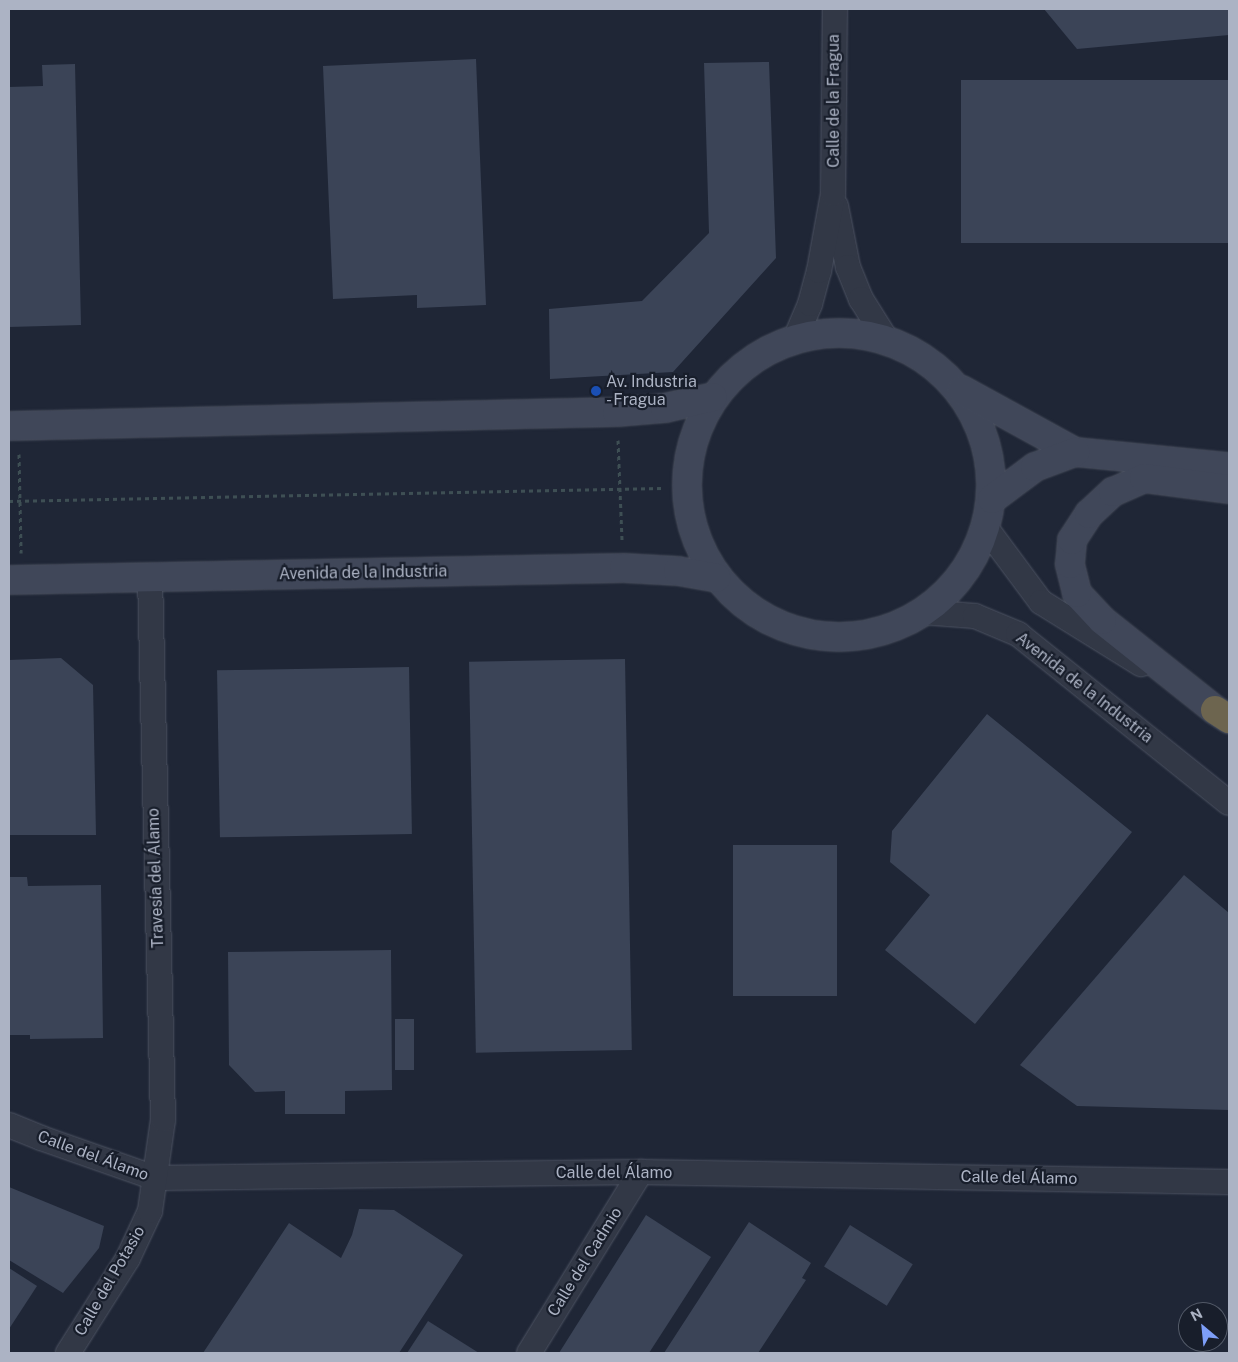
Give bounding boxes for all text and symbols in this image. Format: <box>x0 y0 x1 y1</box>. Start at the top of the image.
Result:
street label: Calle de la Fragua <box>824 34 844 168</box>
place label: Av. Industria - Fragua <box>606 372 697 410</box>
marker: Av. Industria - Fragua <box>590 385 602 397</box>
street label: Avenida de la Industria <box>279 562 447 584</box>
street label: Avenida de la Industria <box>1012 629 1156 747</box>
street label: Travesía del Álamo <box>144 808 168 948</box>
street label: Calle del Álamo <box>35 1127 151 1185</box>
street label: Calle del Álamo <box>556 1163 672 1183</box>
street label: Calle del Álamo <box>960 1167 1078 1189</box>
street label: Calle del Cadmio <box>544 1204 626 1320</box>
street label: Calle del Potasio <box>71 1223 149 1339</box>
north arrow <box>1178 1302 1228 1352</box>
text: N <box>1188 1305 1205 1324</box>

